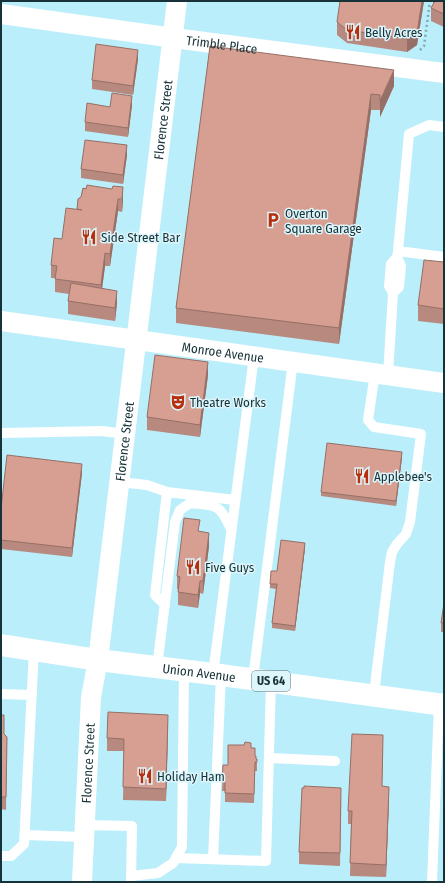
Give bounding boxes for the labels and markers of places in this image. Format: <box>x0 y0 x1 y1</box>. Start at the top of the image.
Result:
restaurant icon: Belly Acres <box>344 23 362 41</box>
place label: Belly Acres <box>365 25 423 40</box>
place label: Overton Square Garage <box>285 206 362 236</box>
parking icon: Overton Square Garage <box>264 211 282 229</box>
restaurant icon: Side Street Bar <box>80 228 98 246</box>
place label: Side Street Bar <box>101 230 181 245</box>
theatre icon: Theatre Works <box>169 393 187 411</box>
place label: Theatre Works <box>190 395 266 410</box>
restaurant icon: Applebee's <box>353 467 371 485</box>
place label: Applebee's <box>374 469 433 484</box>
restaurant icon: Five Guys <box>184 558 202 576</box>
place label: Five Guys <box>205 560 255 575</box>
restaurant icon: Holiday Ham <box>136 767 154 785</box>
place label: Holiday Ham <box>157 769 225 784</box>

